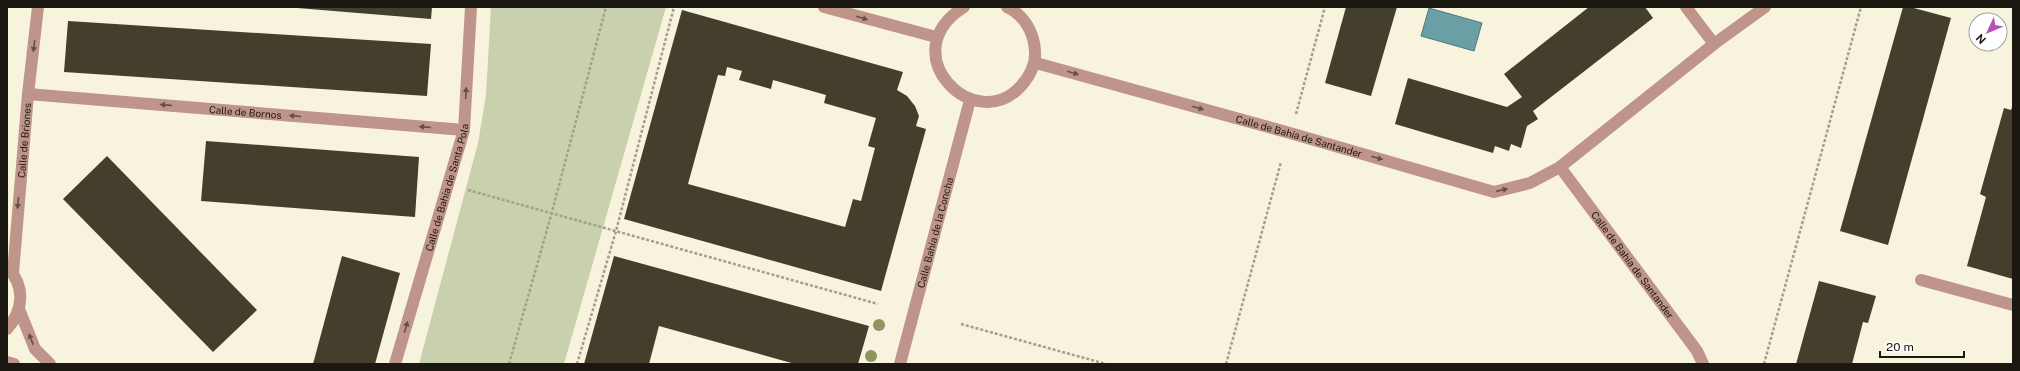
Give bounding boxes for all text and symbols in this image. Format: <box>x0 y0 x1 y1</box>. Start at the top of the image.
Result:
north arrow <box>1968 12 2008 52</box>
one-way arrow <box>855 15 868 21</box>
text: N <box>1974 32 1988 46</box>
one-way arrow <box>31 40 37 52</box>
one-way arrow <box>1068 70 1080 76</box>
one-way arrow <box>462 87 469 99</box>
street label: Calle de Briones <box>15 102 33 178</box>
one-way arrow <box>160 102 172 109</box>
street label: Calle de Bornos <box>209 103 282 121</box>
one-way arrow <box>1193 105 1205 111</box>
street label: Calle de Bahía de Santander <box>1235 112 1364 160</box>
one-way arrow <box>289 113 301 119</box>
one-way arrow <box>419 123 431 130</box>
street label: Calle de Bahía de Santa Pola <box>423 123 470 253</box>
one-way arrow <box>1371 156 1384 162</box>
street label: Calle Bahía de la Concha <box>914 176 955 289</box>
one-way arrow <box>1497 187 1509 193</box>
one-way arrow <box>15 197 22 209</box>
street label: Calle de Bahía de Santander <box>1589 209 1677 321</box>
one-way arrow <box>403 320 409 332</box>
one-way arrow <box>27 333 33 345</box>
scale bar <box>1880 333 1964 359</box>
text: 20 m <box>1886 340 1914 354</box>

